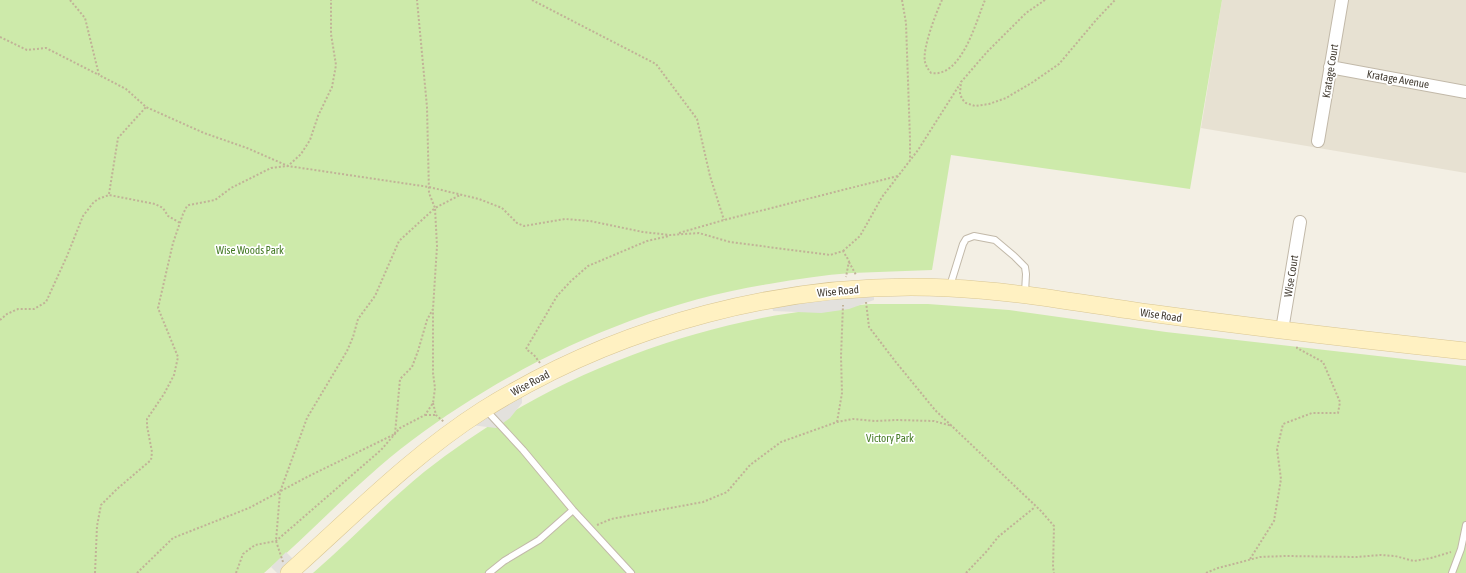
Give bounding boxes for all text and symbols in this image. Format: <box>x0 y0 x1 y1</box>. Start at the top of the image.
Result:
street label: Kratage Court <box>1320 43 1340 99</box>
street label: Kratage Avenue <box>1366 68 1430 90</box>
park label: Wise Woods Park <box>216 244 284 256</box>
street label: Wise Court <box>1282 254 1300 298</box>
street label: Wise Road <box>817 283 859 299</box>
street label: Wise Road <box>1139 306 1183 324</box>
street label: Wise Road <box>509 368 551 398</box>
park label: Victory Park <box>866 432 914 444</box>

